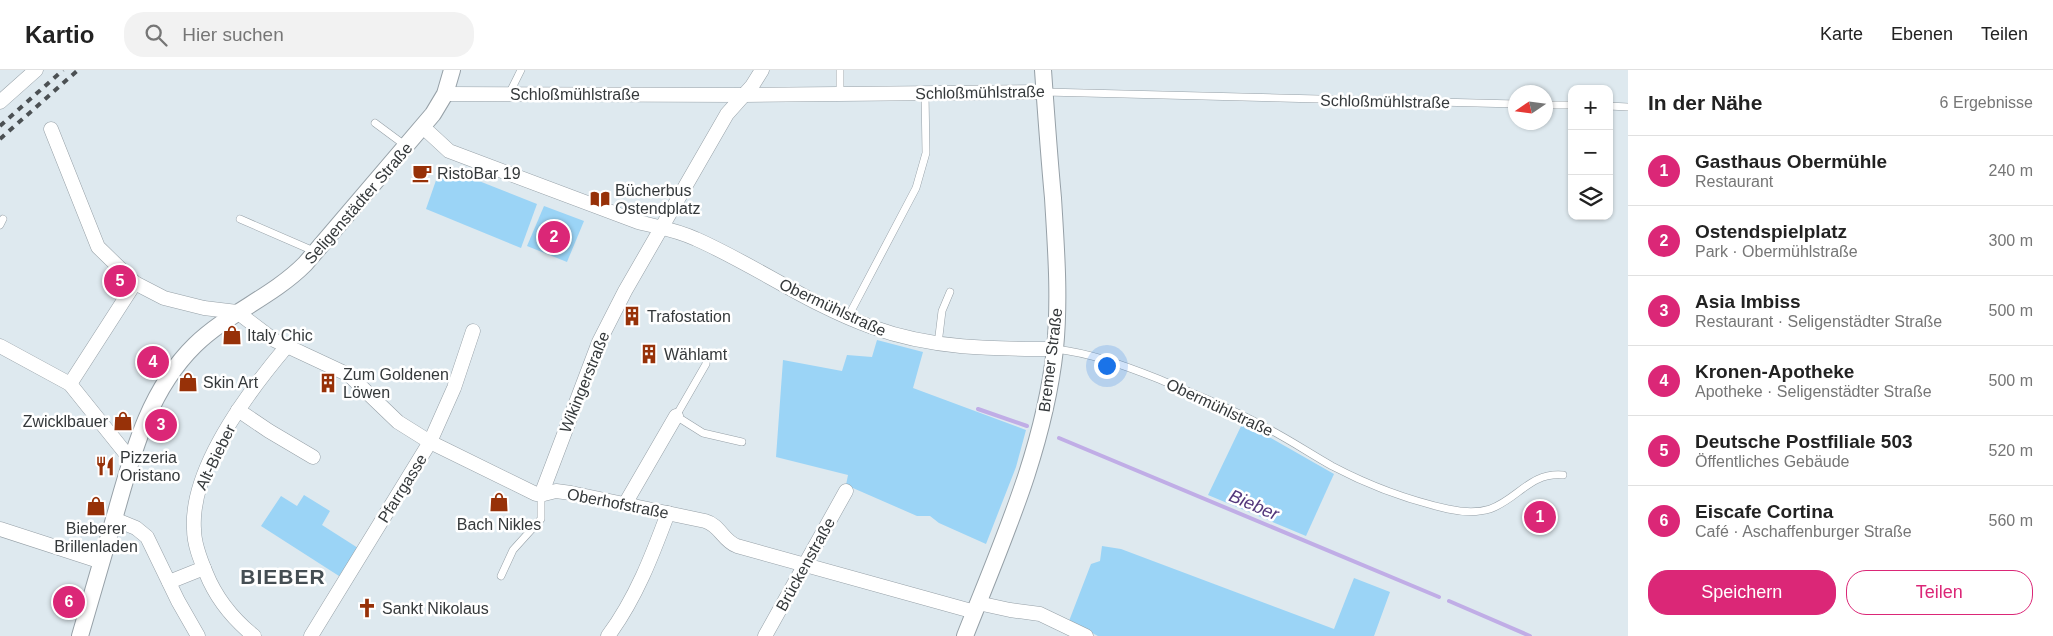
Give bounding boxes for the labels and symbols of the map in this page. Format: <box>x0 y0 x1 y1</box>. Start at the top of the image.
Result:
street label: Schloßmühlstraße <box>915 83 1045 102</box>
north arrow <box>1508 85 1553 130</box>
street label: Schloßmühlstraße <box>510 86 640 103</box>
street label: Schloßmühlstraße <box>1320 92 1450 111</box>
street label: Seligenstädter Straße <box>301 139 416 267</box>
cafe icon: RistoBar 19 <box>411 162 433 184</box>
place label: RistoBar 19 <box>437 165 521 182</box>
place label: Bücherbus Ostendplatz <box>615 182 700 217</box>
library icon: Bücherbus Ostendplatz <box>589 188 611 210</box>
pin: 2 <box>538 218 570 256</box>
pin: 5 <box>104 262 136 300</box>
street label: Obermühlstraße <box>777 275 889 340</box>
building icon: Trafostation <box>621 305 643 327</box>
street label: Bremer Straße <box>1036 307 1065 413</box>
place label: Trafostation <box>647 308 731 325</box>
shop icon: Italy Chic <box>221 324 243 346</box>
place label: Italy Chic <box>247 327 313 344</box>
street label: Wikingerstraße <box>556 329 613 435</box>
pin: 4 <box>137 343 169 381</box>
building icon: Wählamt <box>638 343 660 365</box>
place label: Wählamt <box>664 346 728 363</box>
your location <box>1094 353 1120 379</box>
place label: Zum Goldenen Löwen <box>343 366 449 401</box>
shop icon: Skin Art <box>177 371 199 393</box>
building icon: Zum Goldenen Löwen <box>317 372 339 394</box>
place label: Skin Art <box>203 374 259 391</box>
street label: Obermühlstraße <box>1164 375 1276 440</box>
pin: 3 <box>145 406 177 444</box>
shop icon: Zwicklbauer <box>112 410 134 432</box>
place label: Zwicklbauer <box>23 413 109 430</box>
street label: Alt-Bieber <box>192 421 239 493</box>
place label: Pizzeria Oristano <box>120 449 181 484</box>
street label: Pfarrgasse <box>375 451 430 526</box>
restaurant icon: Pizzeria Oristano <box>94 455 116 477</box>
street label: Oberhofstraße <box>566 485 670 522</box>
water label: Bieber <box>1226 486 1283 525</box>
shop icon: Bach Nikles <box>488 491 510 513</box>
shop icon: Bieberer Brillenladen <box>85 495 107 517</box>
pin: 1 <box>1524 498 1556 536</box>
street label: Brückenstraße <box>773 515 838 614</box>
place label: Bach Nikles <box>457 516 541 533</box>
place label: Bieberer Brillenladen <box>54 520 138 555</box>
district label: BIEBER <box>240 565 326 588</box>
pin: 6 <box>53 583 85 621</box>
church icon: Sankt Nikolaus <box>356 597 378 619</box>
place label: Sankt Nikolaus <box>382 600 489 617</box>

